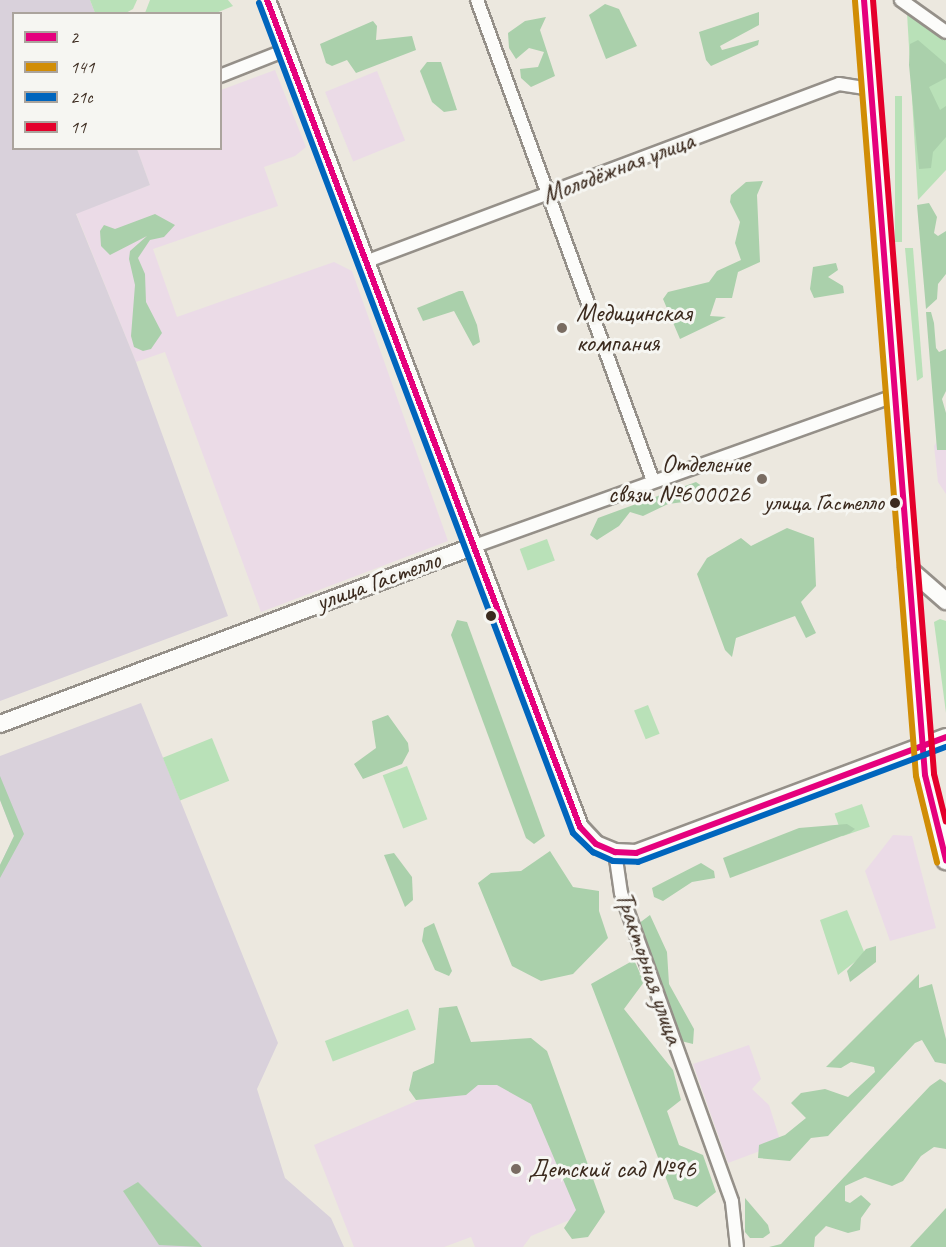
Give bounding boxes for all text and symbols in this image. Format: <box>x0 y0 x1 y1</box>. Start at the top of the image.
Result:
legend <box>12 12 222 150</box>
text: 2 <box>70 26 78 48</box>
text: 141 <box>70 56 94 78</box>
text: 21с <box>70 86 93 108</box>
text: 11 <box>70 116 86 138</box>
street label: Молодёжная улица <box>537 124 699 212</box>
place label: Медицинская компания <box>576 297 691 358</box>
marker: Медицинская компания <box>553 319 571 337</box>
place label: Отделение связи №600026 <box>608 448 750 509</box>
marker: Отделение связи №600026 <box>755 472 769 486</box>
place label: улица Гастелло <box>760 489 884 517</box>
marker: улица Гастелло <box>889 497 901 509</box>
street label: улица Гастелло <box>310 543 446 619</box>
unlabelled marker <box>485 610 497 622</box>
street label: Тракторная улица <box>608 887 690 1049</box>
place label: Детский сад №96 <box>528 1153 696 1185</box>
marker: Детский сад №96 <box>509 1162 523 1176</box>

